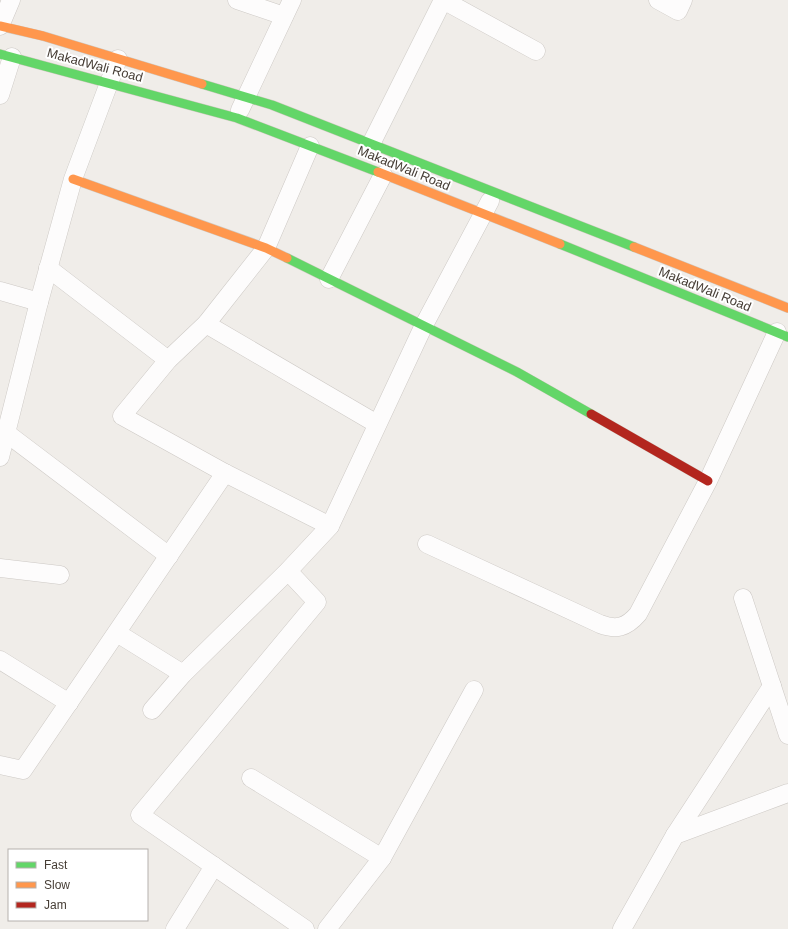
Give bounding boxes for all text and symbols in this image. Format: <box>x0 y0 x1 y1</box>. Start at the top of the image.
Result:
street label: MakadWali Road <box>45 45 145 85</box>
street label: MakadWali Road <box>356 143 452 193</box>
street label: MakadWali Road <box>657 264 753 314</box>
legend <box>8 849 148 921</box>
text: Fast <box>44 858 68 872</box>
text: Slow <box>44 878 70 892</box>
text: Jam <box>44 898 67 912</box>

